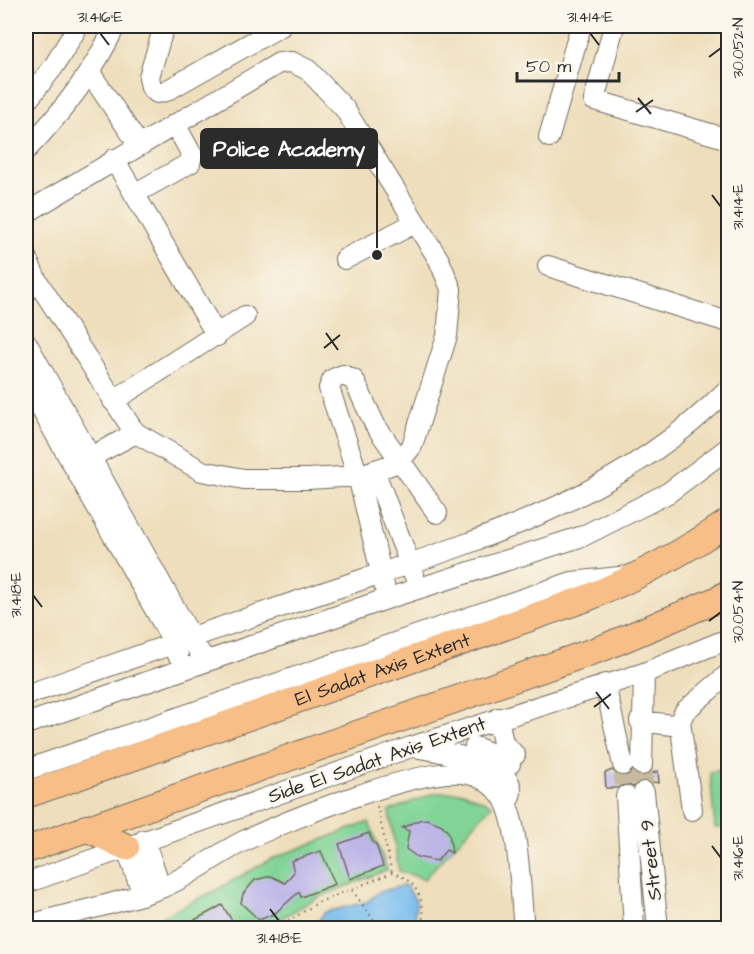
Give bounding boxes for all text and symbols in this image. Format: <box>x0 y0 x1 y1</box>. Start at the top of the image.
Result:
text: 31.416°E <box>77 7 123 28</box>
text: 31.414°E <box>567 7 613 28</box>
text: 30.052°N <box>728 18 749 78</box>
scale bar <box>517 45 619 83</box>
text: 50 m <box>526 54 571 79</box>
callout: Police Academy <box>201 129 377 168</box>
text: Police Academy <box>213 135 366 167</box>
text: 31.414°E <box>728 184 749 230</box>
text: 31.418°E <box>6 572 27 618</box>
text: 30.054°N <box>728 581 749 643</box>
street label: El Sadat Axis Extent <box>291 626 474 713</box>
street label: Side El Sadat Axis Extent <box>264 709 490 811</box>
street label: Street 9 <box>633 818 669 902</box>
text: 31.416°E <box>728 835 749 881</box>
text: 31.418°E <box>256 928 302 949</box>

